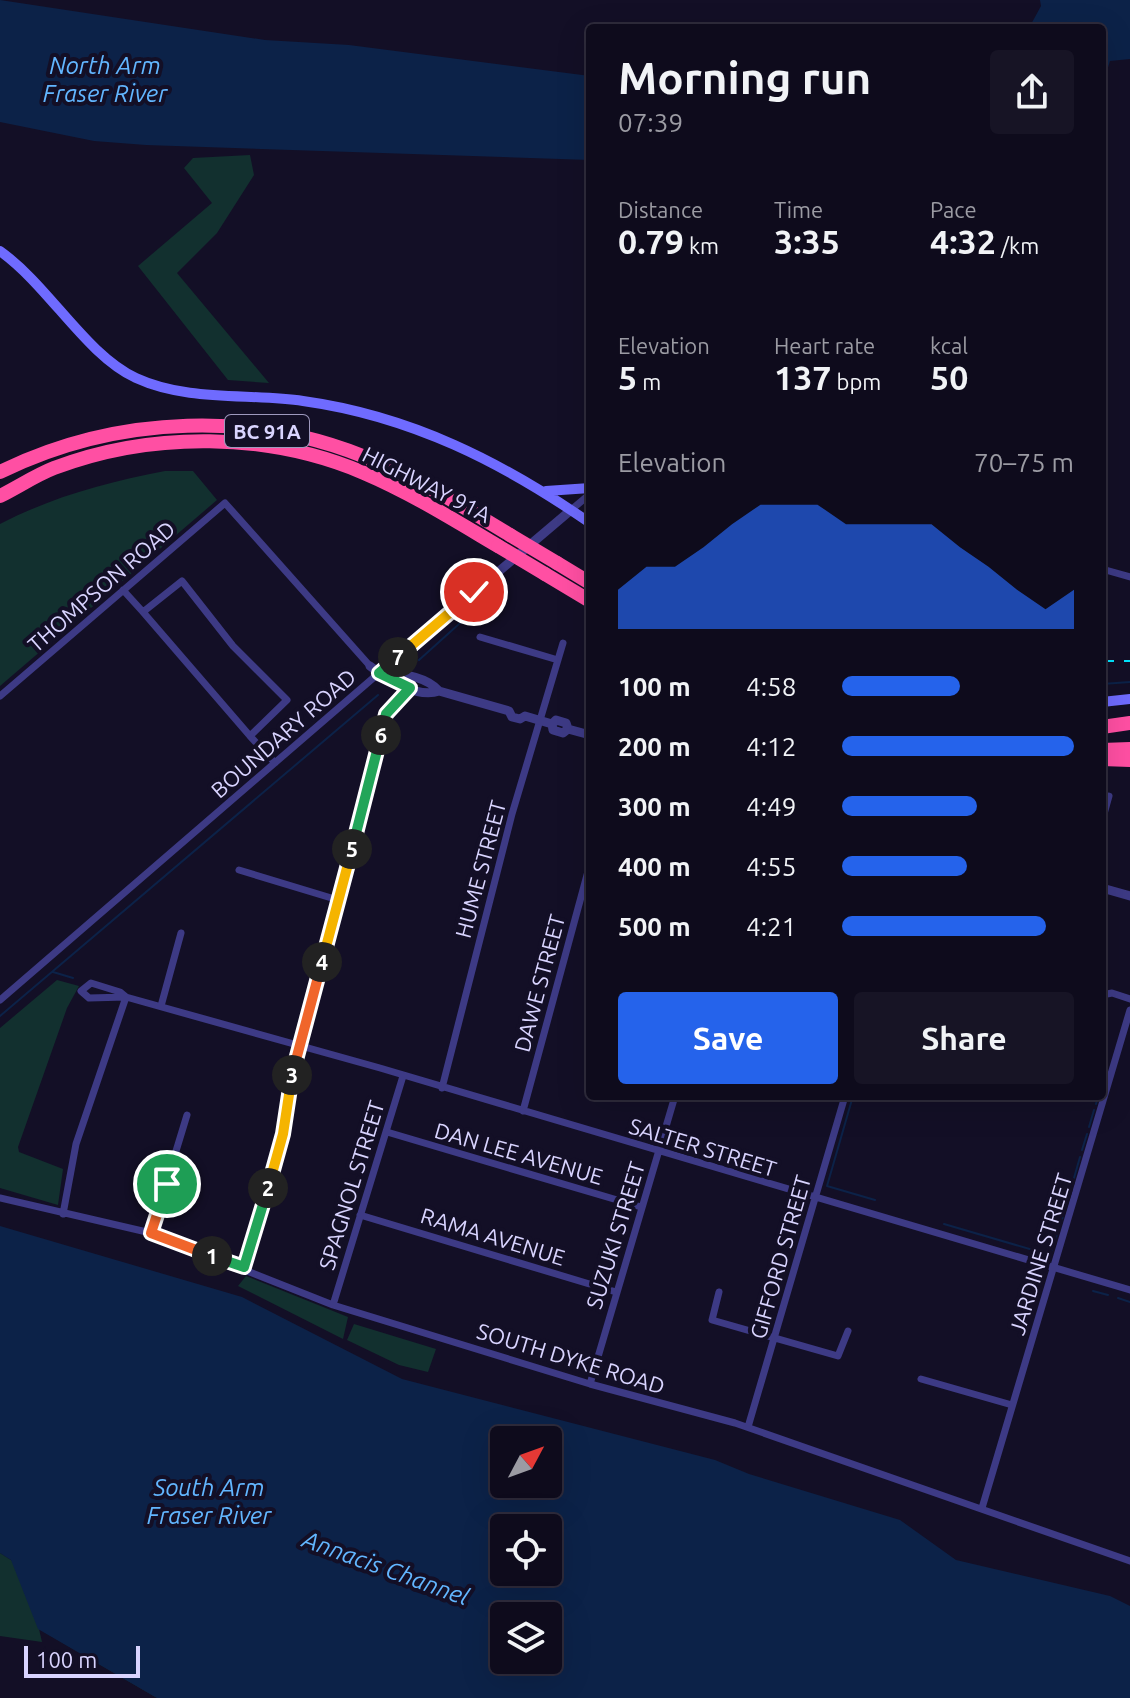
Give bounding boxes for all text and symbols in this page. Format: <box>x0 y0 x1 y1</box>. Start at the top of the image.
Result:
button: share <box>990 50 1074 134</box>
water label: North Arm Fraser River <box>43 52 168 107</box>
text: Morning run <box>618 53 871 102</box>
text: 07:39 <box>618 108 683 137</box>
text: Distance <box>618 197 703 222</box>
text: Time <box>774 197 823 222</box>
text: Pace <box>930 197 977 222</box>
text: 0.79 <box>618 222 684 260</box>
text: 3:35 <box>774 222 840 260</box>
text: 4:32 <box>930 222 996 260</box>
text: km <box>684 233 719 258</box>
text: /km <box>996 233 1039 258</box>
text: Elevation <box>618 333 710 358</box>
text: Heart rate <box>774 333 875 358</box>
text: kcal <box>930 333 968 358</box>
text: 5 <box>618 358 637 396</box>
text: 137 <box>774 358 832 396</box>
text: 50 <box>930 358 968 396</box>
text: m <box>637 369 661 394</box>
text: bpm <box>832 369 881 394</box>
road number: BC 91A <box>225 415 309 447</box>
street label: HIGHWAY 91A <box>359 441 496 527</box>
text: Elevation <box>618 448 726 477</box>
text: 70–75 m <box>974 448 1074 477</box>
street label: THOMPSON ROAD <box>22 515 180 657</box>
pin <box>440 558 508 626</box>
icon: check <box>452 570 496 614</box>
pin: 7 <box>378 637 418 677</box>
text: 7 <box>392 644 404 669</box>
street label: BOUNDARY ROAD <box>206 664 360 802</box>
text: 100 m <box>618 672 691 701</box>
text: 4:58 <box>746 672 796 701</box>
pin: 6 <box>361 715 401 755</box>
text: 6 <box>375 722 387 747</box>
text: 200 m <box>618 732 691 761</box>
text: 4:12 <box>746 732 796 761</box>
text: 300 m <box>618 792 691 821</box>
text: 4:49 <box>746 792 796 821</box>
street label: HUME STREET <box>450 798 510 940</box>
pin: 5 <box>332 829 372 869</box>
text: 5 <box>346 836 358 861</box>
text: 400 m <box>618 852 691 881</box>
text: 4:55 <box>746 852 796 881</box>
street label: DAWE STREET <box>509 911 569 1055</box>
text: 500 m <box>618 912 691 941</box>
text: 4:21 <box>746 912 796 941</box>
pin: 4 <box>302 942 342 982</box>
text: 4 <box>316 949 328 974</box>
button: Save <box>618 992 838 1084</box>
button: Share <box>854 992 1074 1084</box>
pin: 3 <box>272 1055 312 1095</box>
text: 3 <box>286 1062 298 1087</box>
street label: SPAGNOL STREET <box>313 1097 389 1273</box>
street label: SALTER STREET <box>626 1113 780 1181</box>
street label: DAN LEE AVENUE <box>432 1117 606 1189</box>
pin <box>133 1150 201 1218</box>
street label: SUZUKI STREET <box>581 1158 649 1312</box>
icon: arrive <box>145 1162 189 1206</box>
pin: 2 <box>248 1168 288 1208</box>
street label: JARDINE STREET <box>1004 1170 1076 1338</box>
street label: GIFFORD STREET <box>745 1172 815 1342</box>
text: 2 <box>262 1175 274 1200</box>
street label: RAMA AVENUE <box>418 1202 568 1270</box>
pin: 1 <box>192 1236 232 1276</box>
text: 1 <box>206 1243 218 1268</box>
street label: SOUTH DYKE ROAD <box>474 1318 668 1398</box>
north arrow <box>490 1426 562 1498</box>
map controls <box>490 1426 562 1674</box>
water label: South Arm Fraser River <box>147 1474 272 1529</box>
button: locate <box>490 1514 562 1586</box>
water label: Annacis Channel <box>298 1525 473 1611</box>
button: layers <box>490 1602 562 1674</box>
scale bar <box>24 1642 140 1678</box>
text: 100 m <box>36 1647 97 1672</box>

